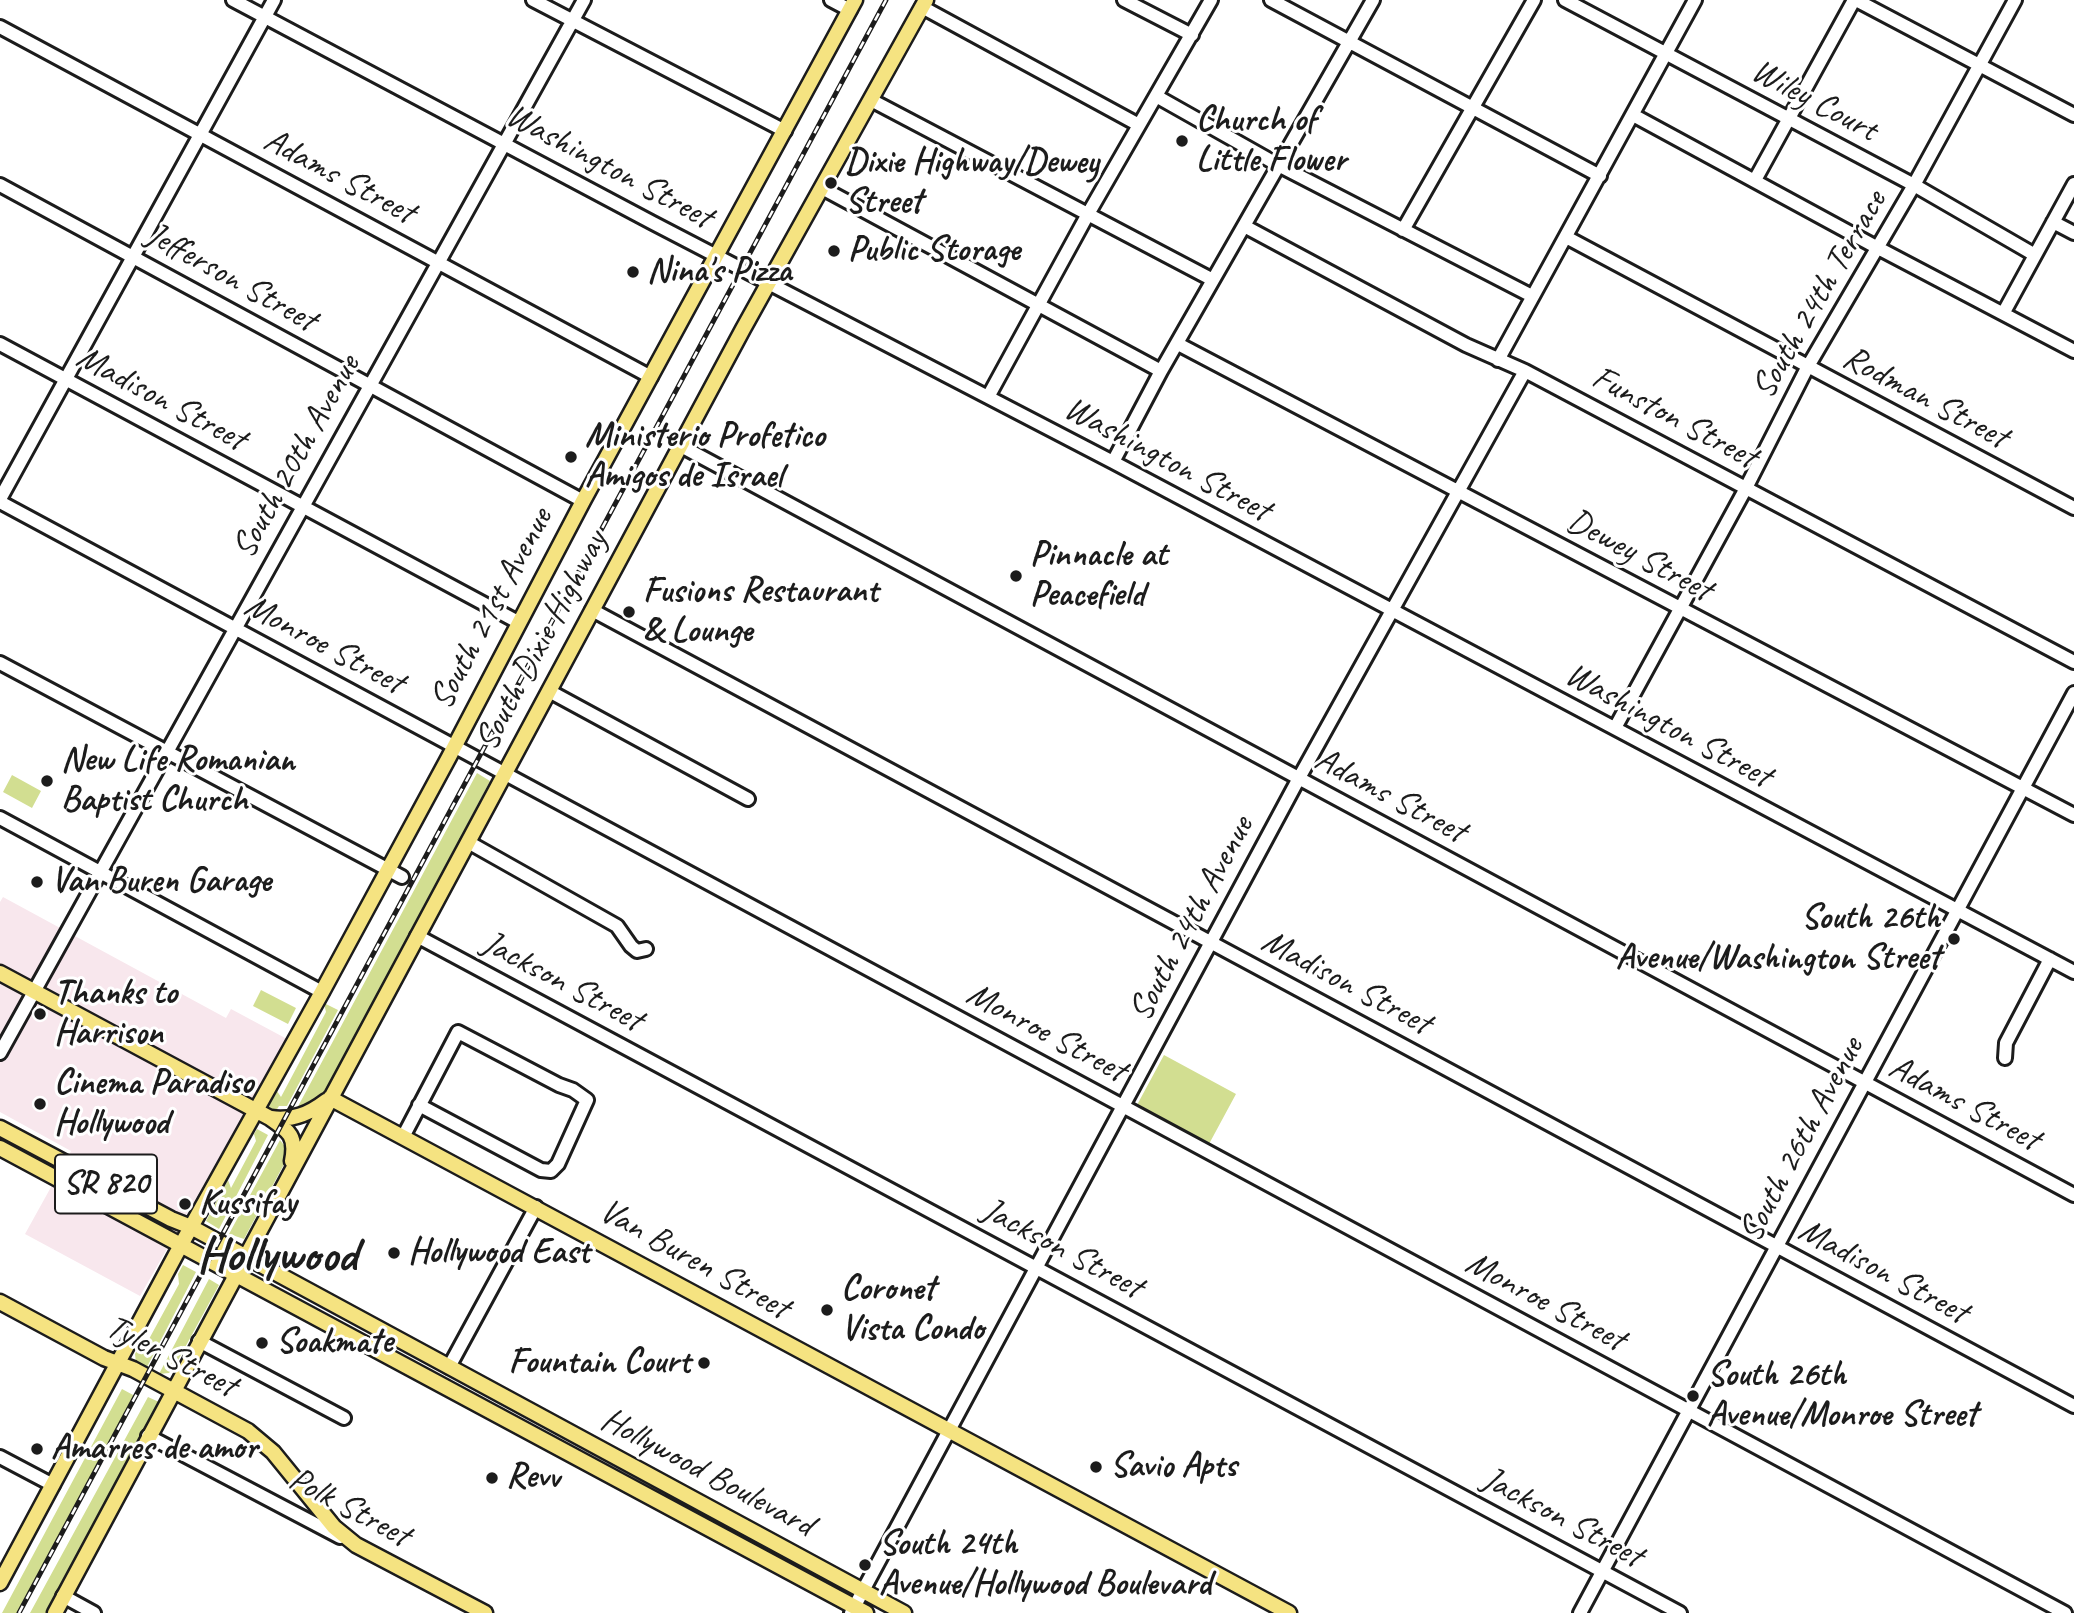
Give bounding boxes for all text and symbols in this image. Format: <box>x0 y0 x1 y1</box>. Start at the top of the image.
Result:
street label: Wiley Court <box>1744 50 1884 152</box>
street label: Washington Street <box>499 95 719 239</box>
place label: Church of Little Flower <box>1196 100 1346 182</box>
street label: Adams Street <box>256 120 422 234</box>
marker: Church of Little Flower <box>1174 133 1190 149</box>
place label: Dixie Highway/Dewey Street <box>845 142 1098 224</box>
marker: Dixie Highway/Dewey Street <box>823 175 839 191</box>
street label: South 24th Terrace <box>1743 183 1897 407</box>
street label: Jefferson Street <box>139 214 323 342</box>
place label: Public Storage <box>848 230 1020 272</box>
marker: Public Storage <box>826 243 842 259</box>
place label: Nina's Pizza <box>647 251 791 293</box>
marker: Nina's Pizza <box>625 264 641 280</box>
street label: Madison Street <box>69 337 253 461</box>
street label: Rodman Street <box>1835 337 2015 459</box>
street label: South 20th Avenue <box>224 348 370 566</box>
street label: Funston Street <box>1584 357 1764 479</box>
street label: Washington Street <box>1057 388 1277 532</box>
place label: Ministerio Profetico Amigos de Israel <box>585 416 825 498</box>
marker: Ministerio Profetico Amigos de Israel <box>563 449 579 465</box>
street label: Dewey Street <box>1559 500 1719 612</box>
street label: South 21st Avenue <box>421 501 563 717</box>
street label: South Dixie Highway <box>467 524 617 758</box>
place label: Pinnacle at Peacefield <box>1030 535 1167 617</box>
marker: Pinnacle at Peacefield <box>1008 568 1024 584</box>
place label: Fusions Restaurant & Lounge <box>643 571 878 653</box>
street label: Monroe Street <box>237 586 411 704</box>
marker: Fusions Restaurant & Lounge <box>621 604 637 620</box>
street label: Washington Street <box>1558 654 1778 798</box>
street label: Adams Street <box>1307 739 1473 853</box>
place label: New Life Romanian Baptist Church <box>61 740 295 822</box>
marker: New Life Romanian Baptist Church <box>39 773 55 789</box>
street label: South 24th Avenue <box>1120 809 1264 1029</box>
place label: Van Buren Garage <box>51 861 271 903</box>
marker: Van Buren Garage <box>29 874 45 890</box>
place label: South 26th Avenue/Washington Street <box>1616 898 1940 980</box>
street label: Madison Street <box>1254 921 1438 1045</box>
street label: Jackson Street <box>475 922 649 1042</box>
marker: South 26th Avenue/Washington Street <box>1946 931 1962 947</box>
place label: Thanks to Harrison <box>54 973 177 1055</box>
street label: Monroe Street <box>959 974 1133 1092</box>
marker: Thanks to Harrison <box>32 1006 48 1022</box>
street label: South 26th Avenue <box>1730 1030 1874 1250</box>
street label: Adams Street <box>1881 1047 2047 1161</box>
place label: Cinema Paradiso Hollywood <box>54 1063 253 1145</box>
marker: Cinema Paradiso Hollywood <box>32 1096 48 1112</box>
road number: SR 820 <box>55 1154 157 1214</box>
place label: Kussifay <box>199 1183 296 1225</box>
street label: Jackson Street <box>975 1189 1149 1309</box>
street label: Van Buren Street <box>592 1191 796 1329</box>
marker: Kussifay <box>177 1196 193 1212</box>
street label: Madison Street <box>1791 1210 1975 1334</box>
district label: Hollywood <box>197 1228 357 1286</box>
place label: Hollywood East <box>408 1232 589 1274</box>
street label: Monroe Street <box>1458 1243 1632 1361</box>
marker: Hollywood East <box>386 1245 402 1261</box>
place label: Coronet Vista Condo <box>841 1269 984 1351</box>
marker: Coronet Vista Condo <box>819 1302 835 1318</box>
street label: Tyler Street <box>99 1306 243 1408</box>
place label: Soakmate <box>276 1322 392 1364</box>
marker: Soakmate <box>254 1335 270 1351</box>
place label: Fountain Court <box>509 1342 690 1384</box>
marker: Fountain Court <box>696 1355 712 1371</box>
place label: South 26th Avenue/Monroe Street <box>1707 1355 1977 1437</box>
marker: South 26th Avenue/Monroe Street <box>1685 1388 1701 1404</box>
street label: Hollywood Boulevard <box>593 1399 821 1547</box>
place label: Amarres de amor <box>51 1428 257 1470</box>
marker: Amarres de amor <box>29 1441 45 1457</box>
place label: Savio Apts <box>1110 1446 1236 1488</box>
place label: Revv <box>506 1457 560 1499</box>
street label: Jackson Street <box>1475 1458 1649 1578</box>
street label: Polk Street <box>281 1459 417 1557</box>
marker: Savio Apts <box>1088 1459 1104 1475</box>
marker: Revv <box>484 1470 500 1486</box>
place label: South 24th Avenue/Hollywood Boulevard <box>879 1524 1211 1606</box>
marker: South 24th Avenue/Hollywood Boulevard <box>857 1557 873 1573</box>

